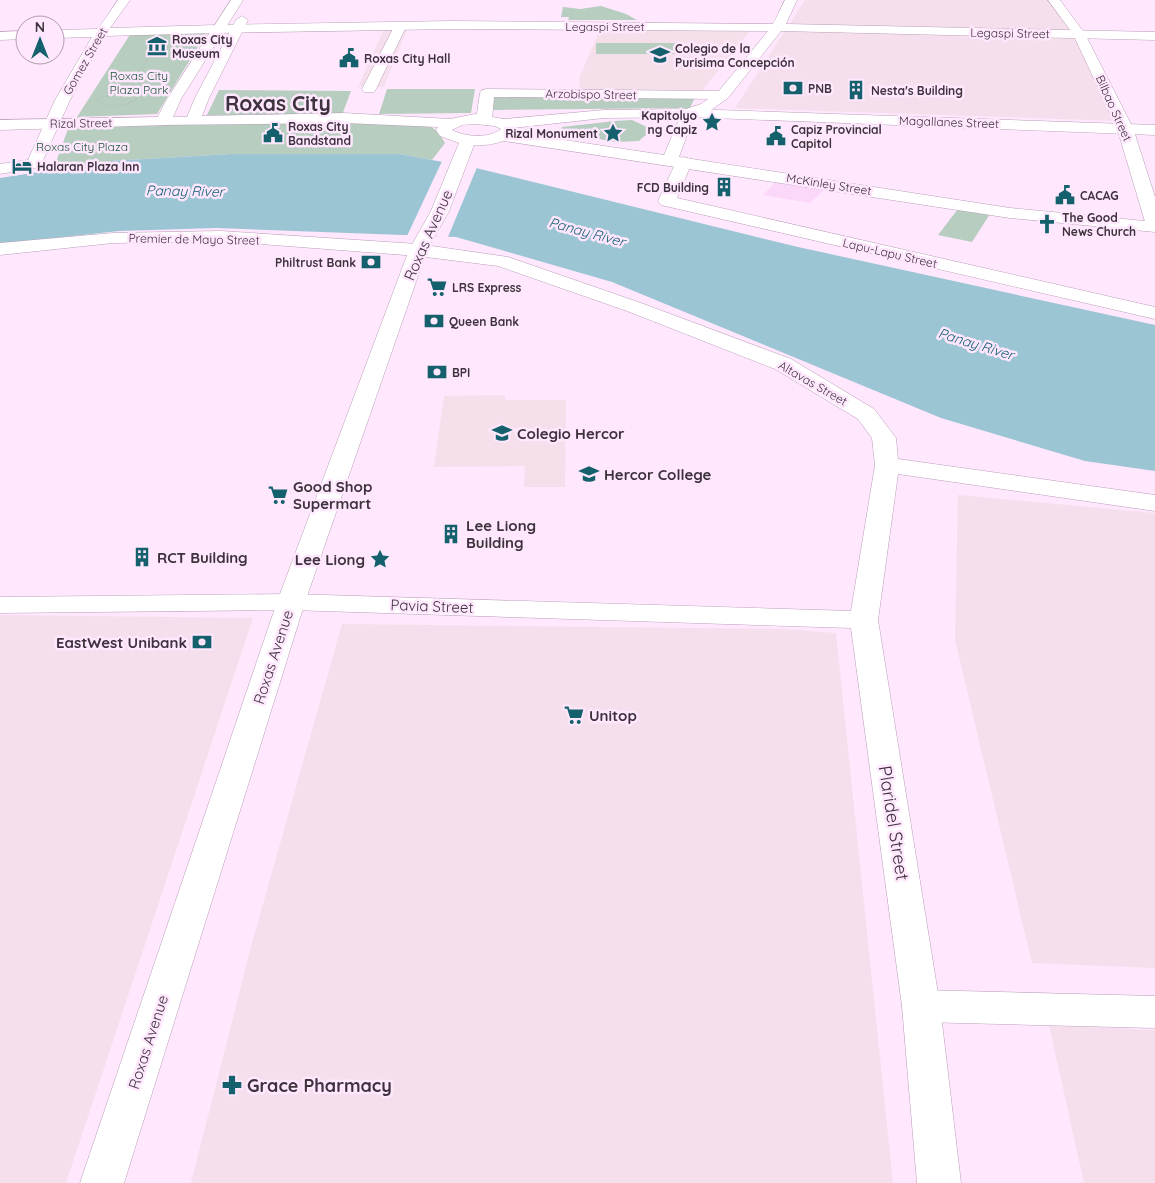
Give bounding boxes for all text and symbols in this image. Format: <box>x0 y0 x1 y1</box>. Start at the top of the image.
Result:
north arrow <box>15 15 65 65</box>
text: N <box>35 18 45 36</box>
street label: Legaspi Street <box>565 19 645 34</box>
street label: Gomez Street <box>60 25 110 97</box>
street label: Legaspi Street <box>970 25 1050 41</box>
place label: Roxas City Museum <box>172 32 233 61</box>
museum icon: Roxas City Museum <box>146 35 168 57</box>
place label: Colegio de la Purisima Concepción <box>675 41 795 70</box>
school or university icon: Colegio de la Purisima Concepción <box>649 44 671 66</box>
public building icon: Roxas City Hall <box>338 47 360 69</box>
place label: Roxas City Hall <box>364 51 451 66</box>
park label: Roxas City Plaza Park <box>110 68 168 97</box>
street label: Bilbao Street <box>1093 73 1135 143</box>
bank icon: PNB <box>782 77 804 99</box>
building icon: Nesta's Building <box>845 79 867 101</box>
place label: PNB <box>808 81 832 96</box>
place label: Nesta's Building <box>871 83 963 98</box>
street label: Arzobispo Street <box>545 86 637 102</box>
district label: Roxas City <box>225 90 331 116</box>
place label: Kapitolyo ng Capiz <box>641 108 698 137</box>
place icon: Kapitolyo ng Capiz <box>701 111 723 133</box>
street label: Magallanes Street <box>899 113 999 131</box>
street label: Rizal Street <box>50 115 112 131</box>
place label: Roxas City Bandstand <box>288 119 351 148</box>
public building icon: Roxas City Bandstand <box>262 122 284 144</box>
place icon: Rizal Monument <box>602 122 624 144</box>
place label: Capiz Provincial Capitol <box>791 122 882 151</box>
public building icon: Capiz Provincial Capitol <box>765 125 787 147</box>
place label: Rizal Monument <box>505 126 598 141</box>
park label: Roxas City Plaza <box>36 139 128 154</box>
hotel icon: Halaran Plaza Inn <box>11 155 33 177</box>
place label: Halaran Plaza Inn <box>37 159 139 174</box>
street label: McKinley Street <box>785 170 873 198</box>
building icon: FCD Building <box>713 176 735 198</box>
place label: FCD Building <box>637 180 709 195</box>
water label: Panay River <box>146 181 226 201</box>
public building icon: CACAG <box>1054 184 1076 206</box>
street label: Roxas Avenue <box>399 187 457 283</box>
place label: CACAG <box>1080 188 1119 203</box>
place label: The Good News Church <box>1062 210 1136 239</box>
water label: Panay River <box>547 213 629 251</box>
church icon: The Good News Church <box>1036 213 1058 235</box>
street label: Premier de Mayo Street <box>128 230 260 248</box>
street label: Lapu-Lapu Street <box>841 235 939 271</box>
bank icon: Philtrust Bank <box>360 251 382 273</box>
place label: Philtrust Bank <box>275 255 356 270</box>
supermarket icon: LRS Express <box>426 276 448 298</box>
place label: LRS Express <box>452 280 522 295</box>
bank icon: Queen Bank <box>423 310 445 332</box>
place label: Queen Bank <box>449 314 519 329</box>
water label: Panay River <box>936 324 1018 364</box>
street label: Altavas Street <box>776 357 850 409</box>
bank icon: BPI <box>426 361 448 383</box>
place label: BPI <box>452 365 470 380</box>
school or university icon: Colegio Hercor <box>491 422 513 444</box>
place label: Colegio Hercor <box>517 424 625 443</box>
school or university icon: Hercor College <box>578 463 600 485</box>
place label: Hercor College <box>604 465 711 484</box>
place label: Good Shop Supermart <box>293 477 372 513</box>
supermarket icon: Good Shop Supermart <box>267 484 289 506</box>
place label: Lee Liong Building <box>466 516 536 552</box>
building icon: Lee Liong Building <box>440 523 462 545</box>
building icon: RCT Building <box>131 546 153 568</box>
place label: RCT Building <box>157 548 248 567</box>
place icon: Lee Liong <box>369 548 391 570</box>
place label: Lee Liong <box>295 550 365 569</box>
street label: Pavia Street <box>390 595 474 617</box>
street label: Roxas Avenue <box>249 608 297 706</box>
bank icon: EastWest Unibank <box>191 631 213 653</box>
place label: EastWest Unibank <box>56 633 187 652</box>
supermarket icon: Unitop <box>563 704 585 726</box>
place label: Unitop <box>589 706 637 725</box>
street label: Plaridel Street <box>874 764 914 882</box>
street label: Roxas Avenue <box>124 993 172 1091</box>
pharmacy icon: Grace Pharmacy <box>221 1074 243 1096</box>
place label: Grace Pharmacy <box>247 1074 392 1097</box>

